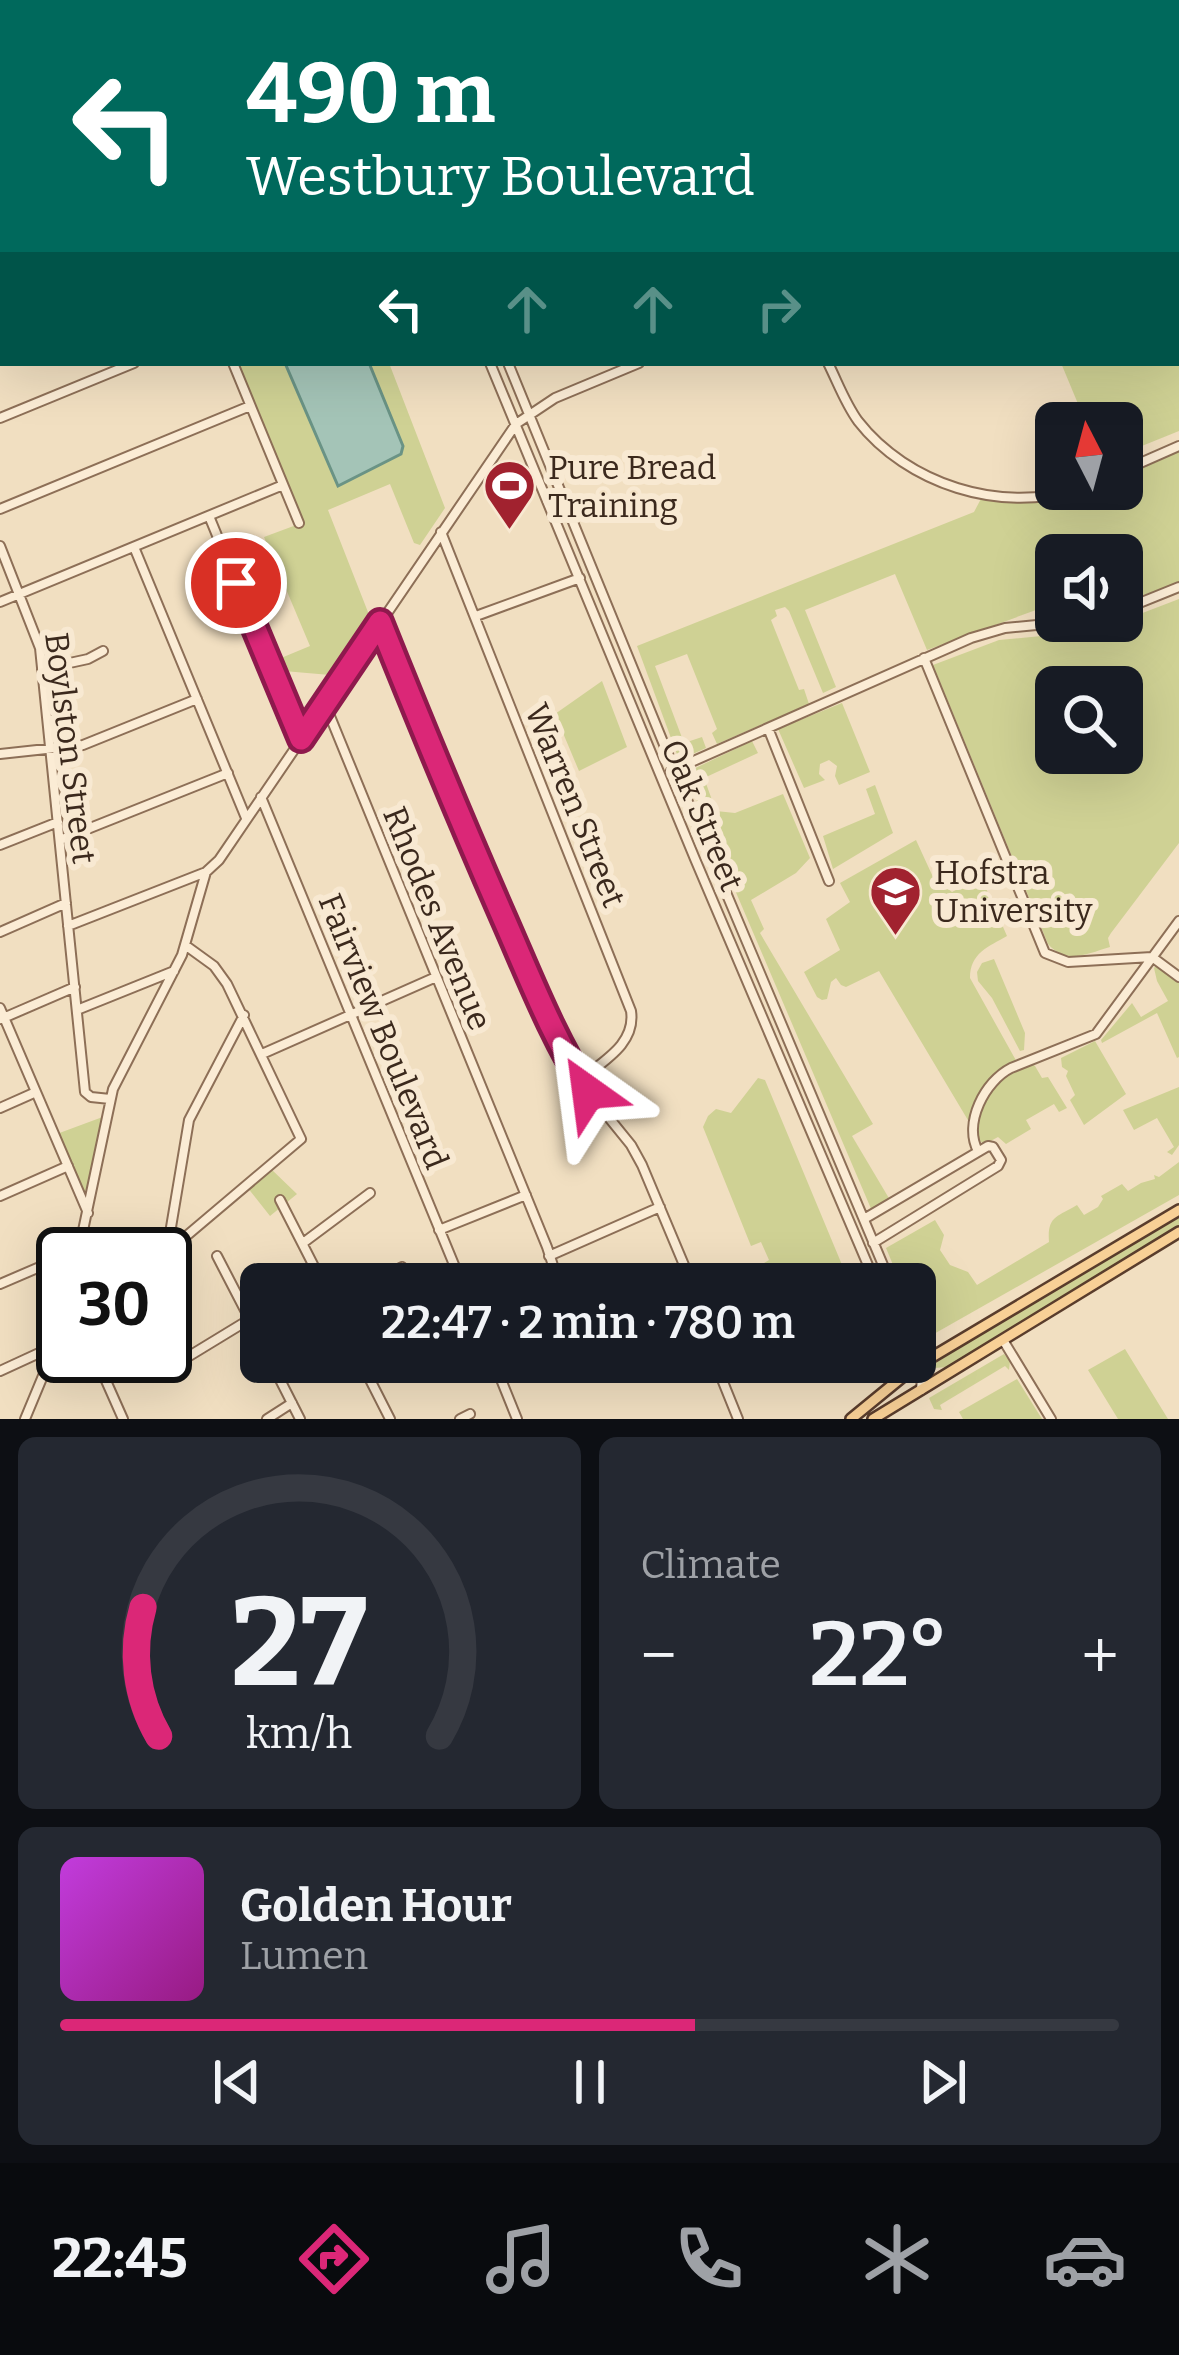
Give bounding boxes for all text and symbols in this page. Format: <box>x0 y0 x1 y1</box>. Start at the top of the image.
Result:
text: 490 m <box>246 43 495 144</box>
icon: left <box>48 48 204 204</box>
text: Westbury Boulevard <box>246 145 755 209</box>
icon: left <box>368 276 434 342</box>
icon: ahead <box>494 276 560 342</box>
icon: ahead <box>620 276 686 342</box>
icon: right <box>746 276 812 342</box>
north arrow <box>1035 402 1143 510</box>
map controls <box>1035 402 1143 774</box>
place label: Pure Bread Training <box>548 448 716 526</box>
sports icon: Pure Bread Training <box>481 458 537 532</box>
pin <box>185 532 287 634</box>
button: sound <box>1035 534 1143 642</box>
icon: arrive <box>203 550 269 616</box>
street label: Boylston Street <box>36 630 104 866</box>
button: search <box>1035 666 1143 774</box>
street label: Warren Street <box>516 698 634 913</box>
street label: Oak Street <box>652 734 752 897</box>
street label: Rhodes Avenue <box>374 801 500 1036</box>
place label: Hofstra University <box>934 853 1093 931</box>
school or university icon: Hofstra University <box>867 863 923 937</box>
street label: Fairview Boulevard <box>310 888 457 1175</box>
position arrow <box>525 1029 651 1155</box>
speed limit sign: 30 <box>36 1227 192 1383</box>
text: 22:47 · 2 min · 780 m <box>381 1296 795 1350</box>
text: Climate <box>641 1542 781 1588</box>
text: 27 <box>231 1568 368 1718</box>
text: 22° <box>809 1601 949 1709</box>
text: − <box>641 1616 677 1695</box>
text: + <box>1081 1616 1119 1695</box>
text: km/h <box>246 1708 352 1759</box>
text: Golden Hour <box>240 1879 512 1933</box>
text: Lumen <box>240 1933 368 1979</box>
icon: previous <box>204 2049 270 2115</box>
icon: pause <box>557 2049 623 2115</box>
icon: next <box>910 2049 976 2115</box>
icon: directions <box>292 2217 376 2301</box>
icon: music <box>479 2217 563 2301</box>
icon: phone <box>667 2217 751 2301</box>
icon: climate <box>855 2217 939 2301</box>
icon: car <box>1043 2217 1127 2301</box>
text: 22:45 <box>52 2227 188 2291</box>

